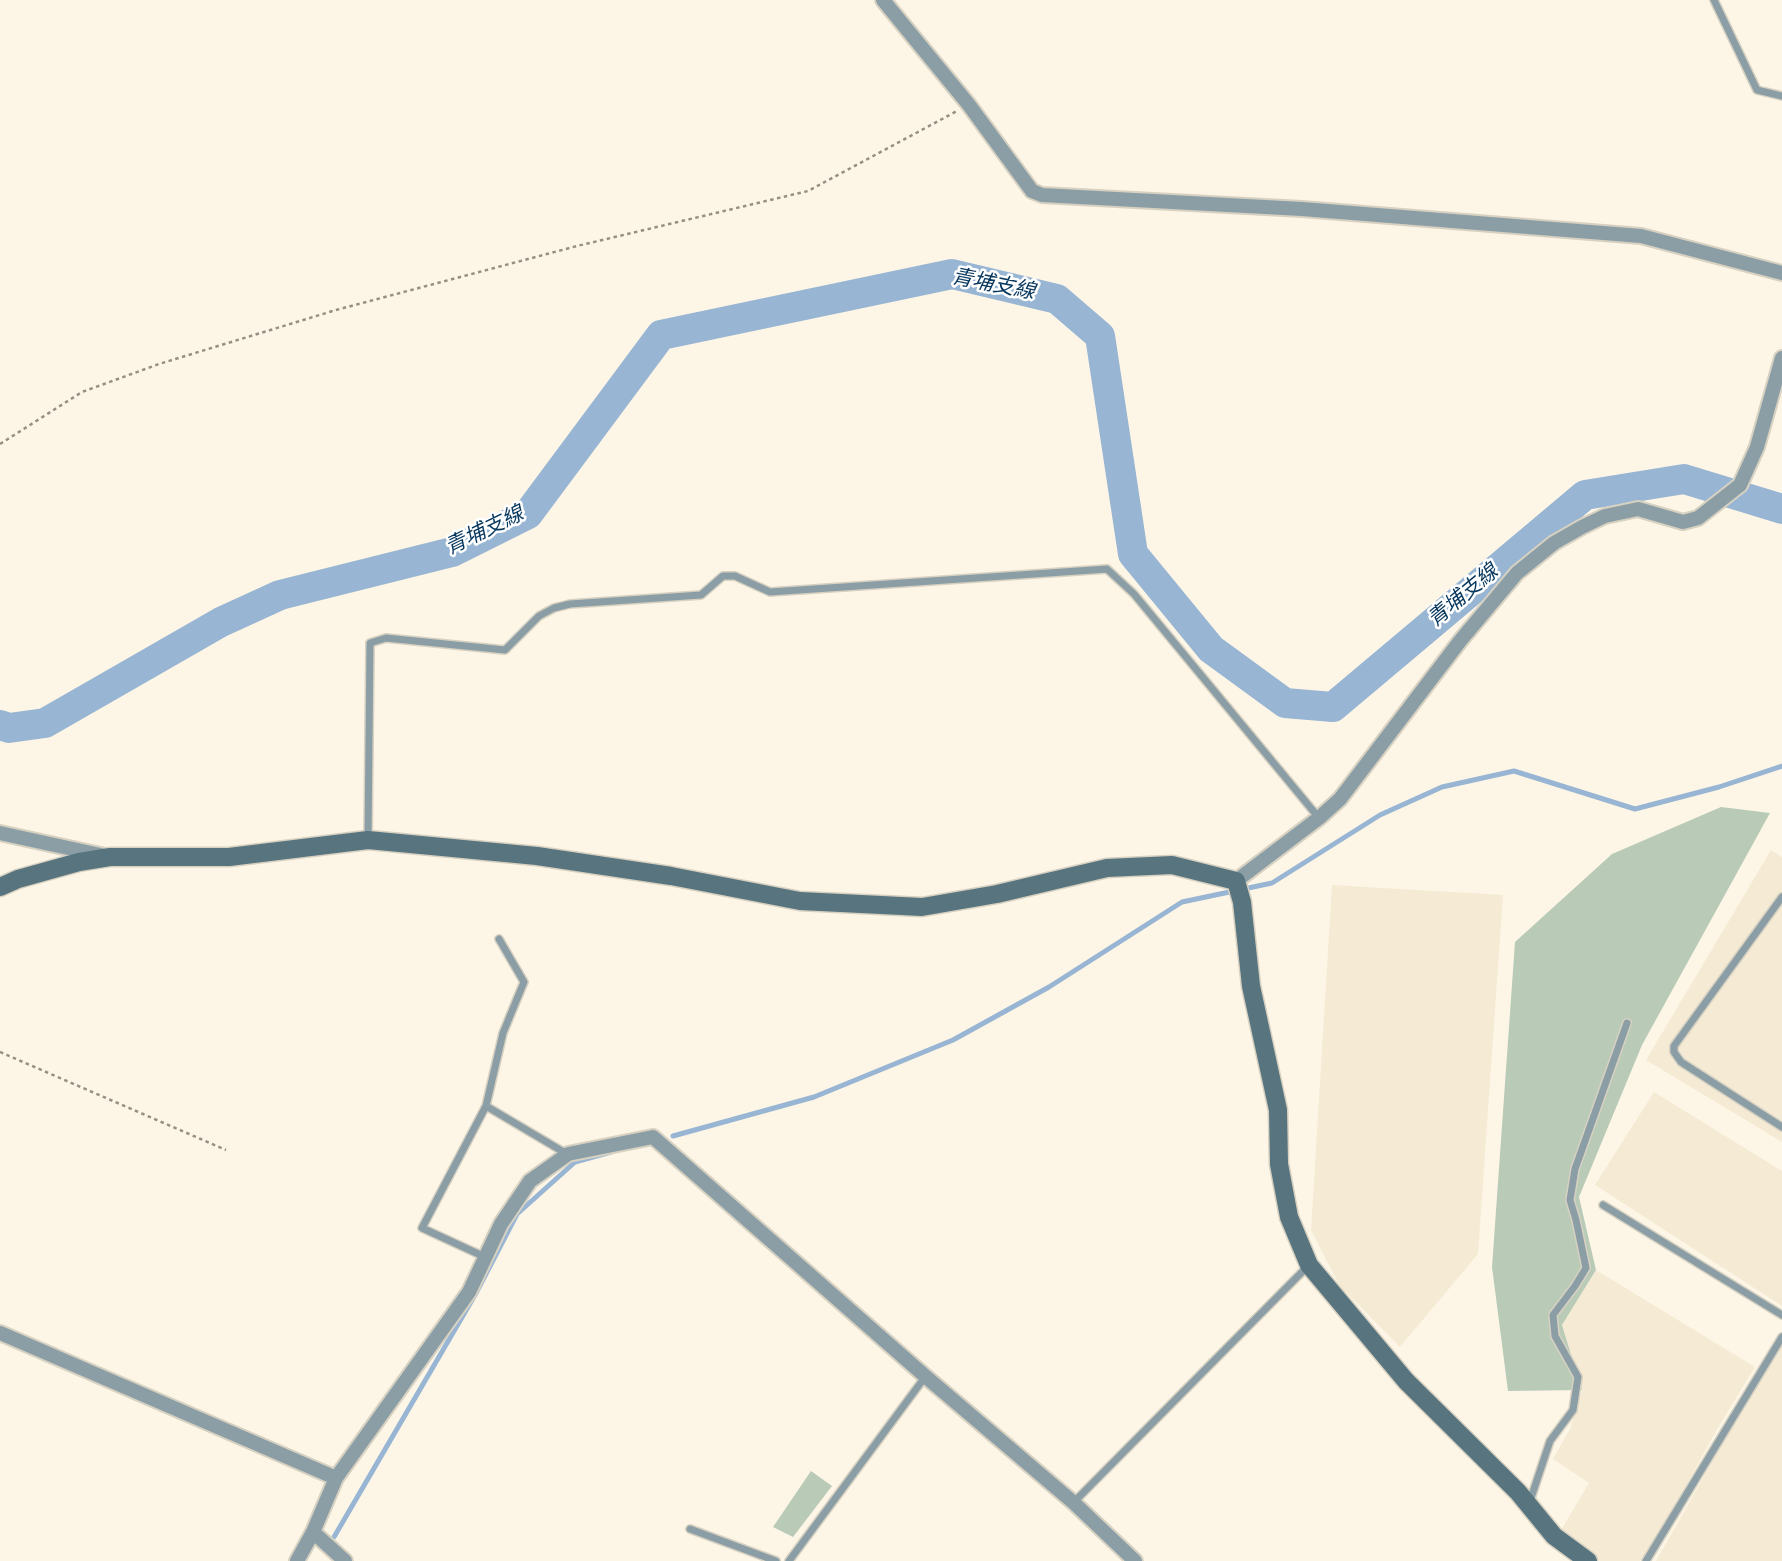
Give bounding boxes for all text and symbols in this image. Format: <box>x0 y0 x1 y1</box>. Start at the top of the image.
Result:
water label: 青埔支線 <box>949 266 1037 306</box>
water label: 青埔支線 <box>442 502 528 562</box>
water label: 青埔支線 <box>1424 560 1504 634</box>

